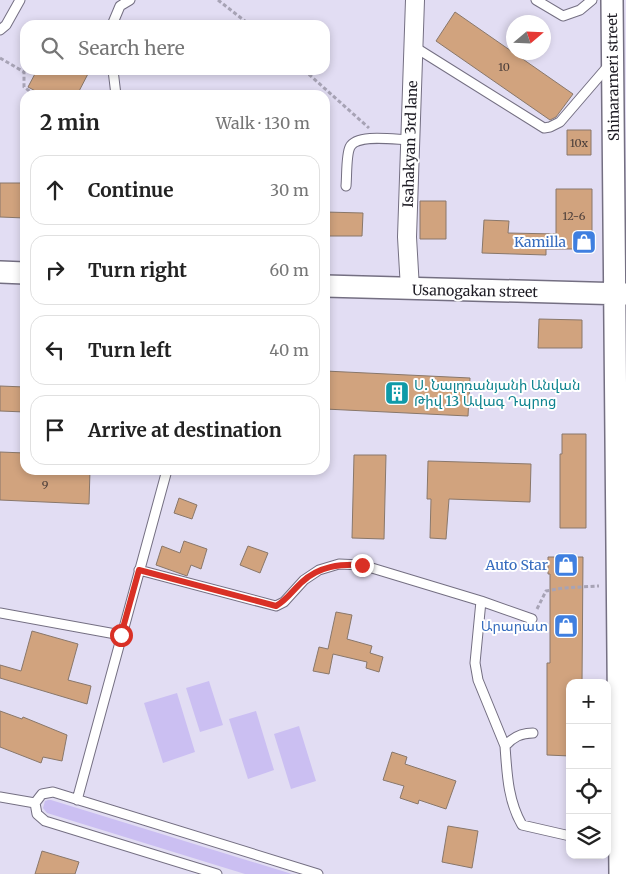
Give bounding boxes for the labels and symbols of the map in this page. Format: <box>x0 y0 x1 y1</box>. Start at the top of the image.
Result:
street label: Shinararneri street <box>603 12 623 141</box>
north arrow <box>506 15 551 60</box>
house number: 10 <box>498 60 510 74</box>
street label: Isahakyan 3rd lane <box>399 80 421 208</box>
house number: 10x <box>570 136 589 150</box>
house number: 12-6 <box>563 209 586 223</box>
shop icon: Kamilla <box>571 229 597 255</box>
place label: Kamilla <box>514 233 566 251</box>
street label: Usanogakan street <box>412 281 539 301</box>
place label: Ս. Նալղռանյանի Անվան Թիվ 13 Ավագ Դպրոց <box>414 376 580 410</box>
building icon: Ս. Նալղռանյանի Անվան Թիվ 13 Ավագ Դպրոց <box>384 380 410 406</box>
house number: 9 <box>42 478 49 492</box>
shop icon: Auto Star <box>553 552 579 578</box>
route end <box>351 554 374 577</box>
place label: Auto Star <box>485 556 548 574</box>
shop icon: Արարատ <box>553 613 579 639</box>
place label: Արարատ <box>481 617 548 635</box>
route start <box>110 624 133 647</box>

